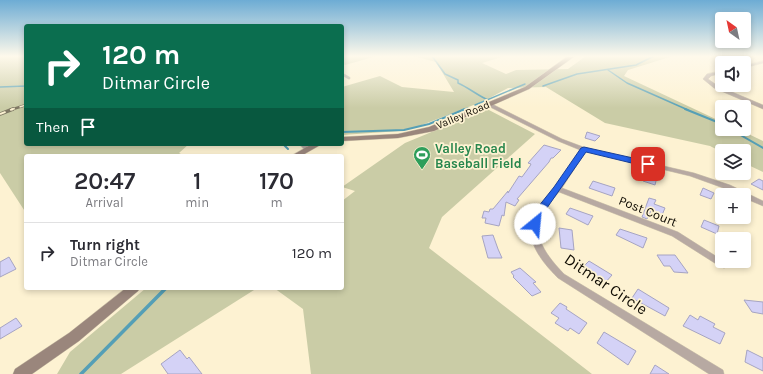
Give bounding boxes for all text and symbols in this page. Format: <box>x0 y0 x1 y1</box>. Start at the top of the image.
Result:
north arrow <box>715 12 751 48</box>
map controls <box>715 12 751 268</box>
text: 120 m <box>102 38 180 71</box>
icon: right <box>36 40 88 92</box>
button: sound <box>715 56 751 92</box>
text: Ditmar Circle <box>102 72 210 94</box>
street label: Valley Road <box>434 98 492 132</box>
button: search <box>715 100 751 136</box>
icon: arrive <box>77 116 99 138</box>
text: Then <box>36 118 69 136</box>
place label: Valley Road Baseball Field <box>435 141 522 171</box>
button: layers <box>715 144 751 180</box>
sports icon: Valley Road Baseball Field <box>412 145 432 170</box>
pin <box>631 147 665 181</box>
icon: arrive <box>637 153 659 175</box>
text: 20:47 <box>74 167 135 195</box>
text: 1 <box>193 167 201 195</box>
text: 170 <box>259 167 294 195</box>
button: + <box>715 188 751 224</box>
street label: Post Court <box>617 193 679 230</box>
text: Arrival <box>86 195 124 210</box>
text: min <box>185 195 209 210</box>
text: m <box>270 195 283 210</box>
position arrow <box>514 203 556 245</box>
button: − <box>715 232 751 268</box>
text: Turn right <box>70 236 140 254</box>
icon: right <box>36 242 58 264</box>
text: 120 m <box>292 244 332 262</box>
street label: Ditmar Circle <box>561 249 651 319</box>
text: Ditmar Circle <box>70 254 148 269</box>

